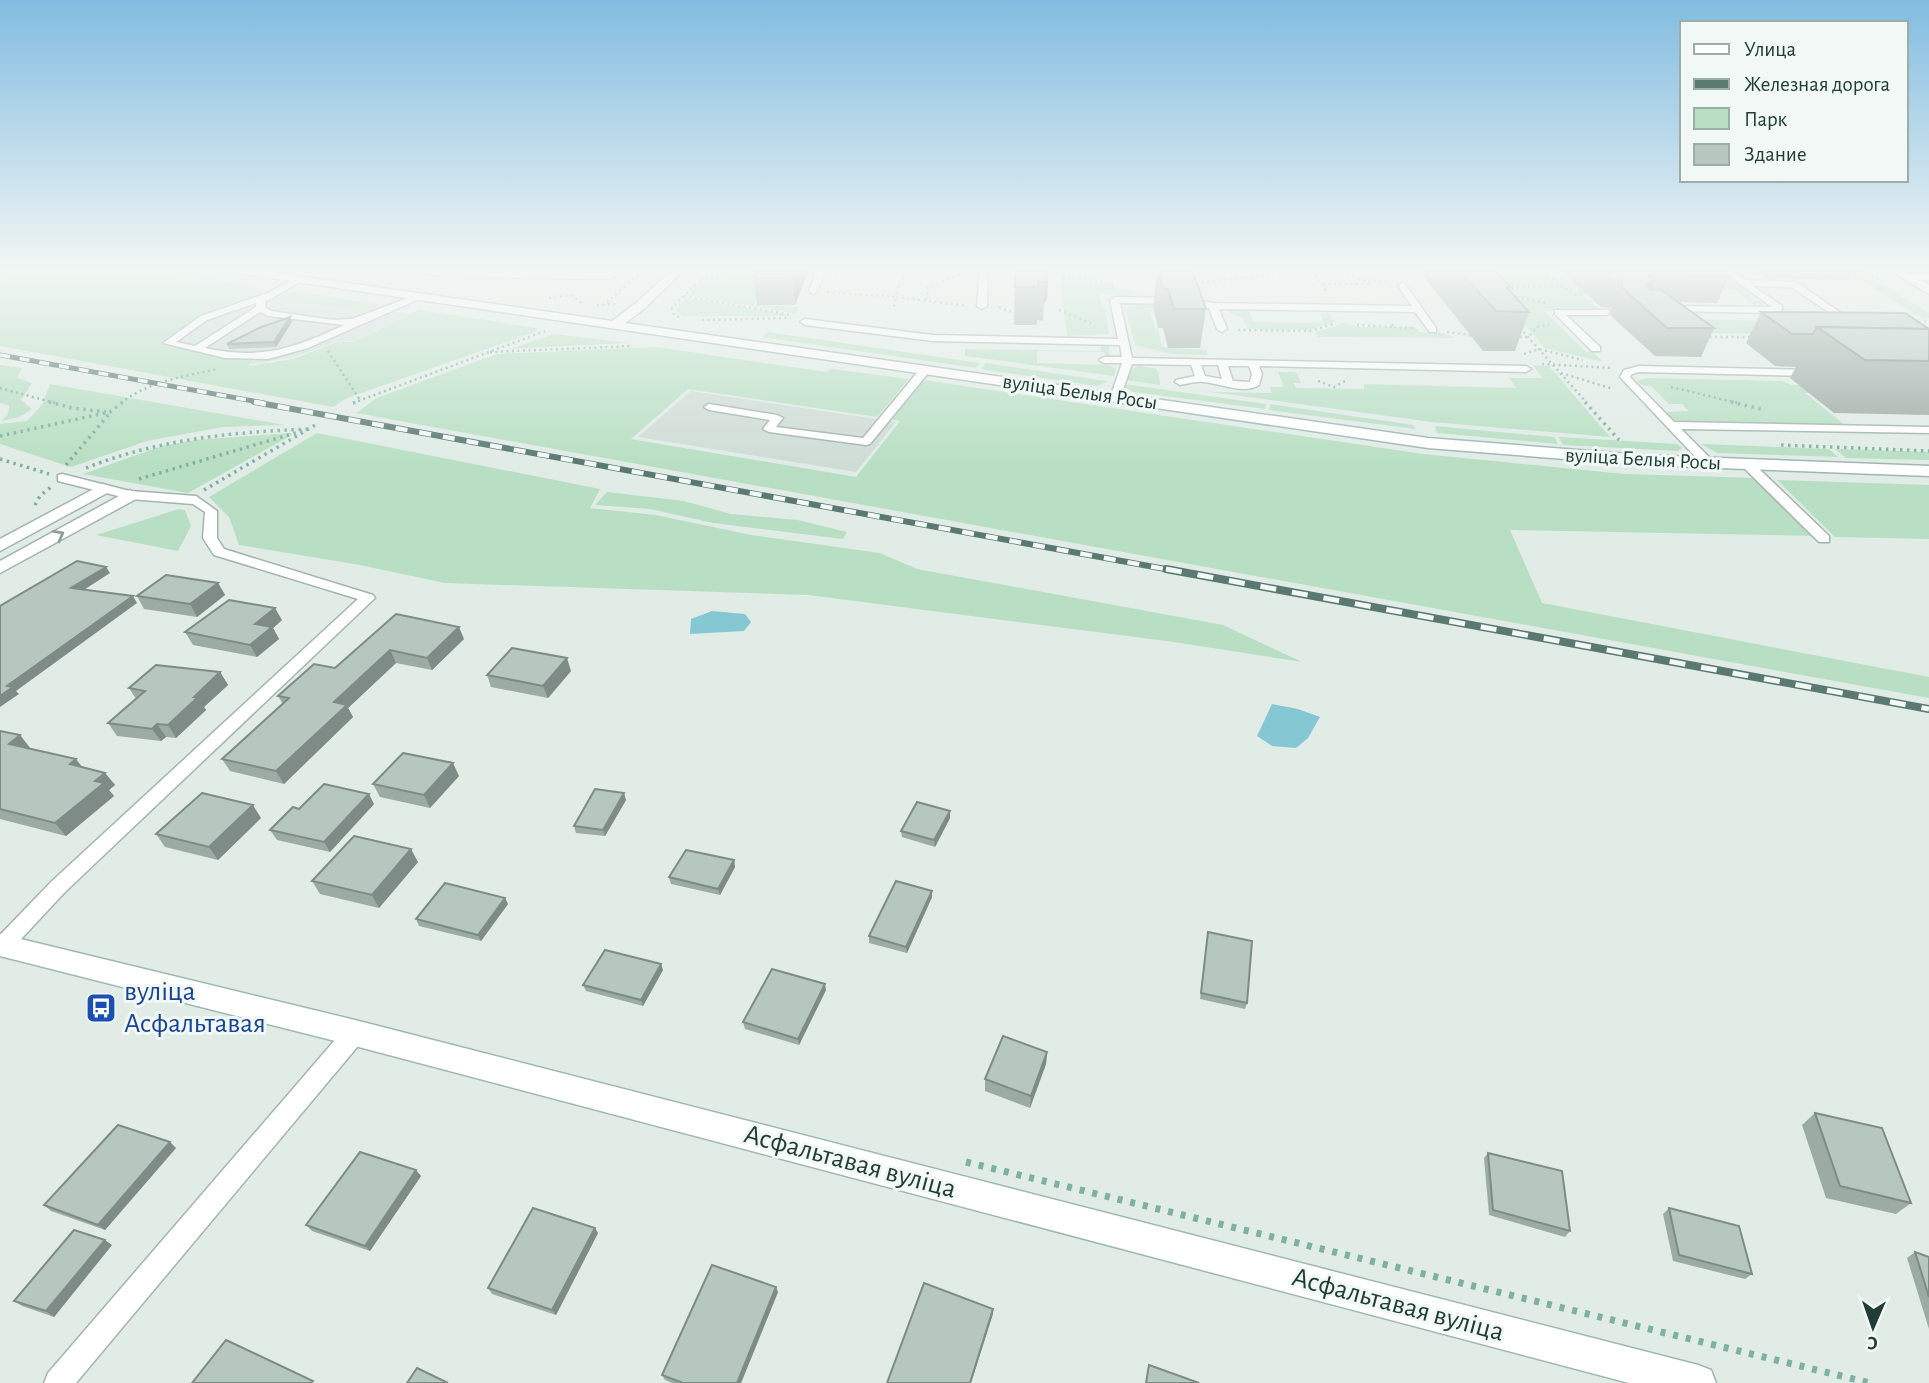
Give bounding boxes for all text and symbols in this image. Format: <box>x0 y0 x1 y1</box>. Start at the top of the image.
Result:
legend <box>1680 21 1908 182</box>
text: Улица <box>1744 39 1797 60</box>
text: Железная дорога <box>1744 74 1891 95</box>
text: Парк <box>1744 109 1788 130</box>
text: Здание <box>1744 144 1807 165</box>
street label: вуліца Белыя Росы <box>1001 371 1159 413</box>
street label: вуліца Белыя Росы <box>1564 444 1722 474</box>
one-way arrow <box>52 530 65 543</box>
place label: вуліца Асфальтавая <box>124 978 266 1038</box>
bus stop icon: вуліца Асфальтавая <box>84 991 118 1025</box>
street label: Асфальтавая вуліца <box>741 1120 959 1204</box>
street label: Асфальтавая вуліца <box>1289 1263 1507 1347</box>
north arrow <box>1838 1292 1908 1362</box>
text: С <box>1867 1333 1878 1352</box>

